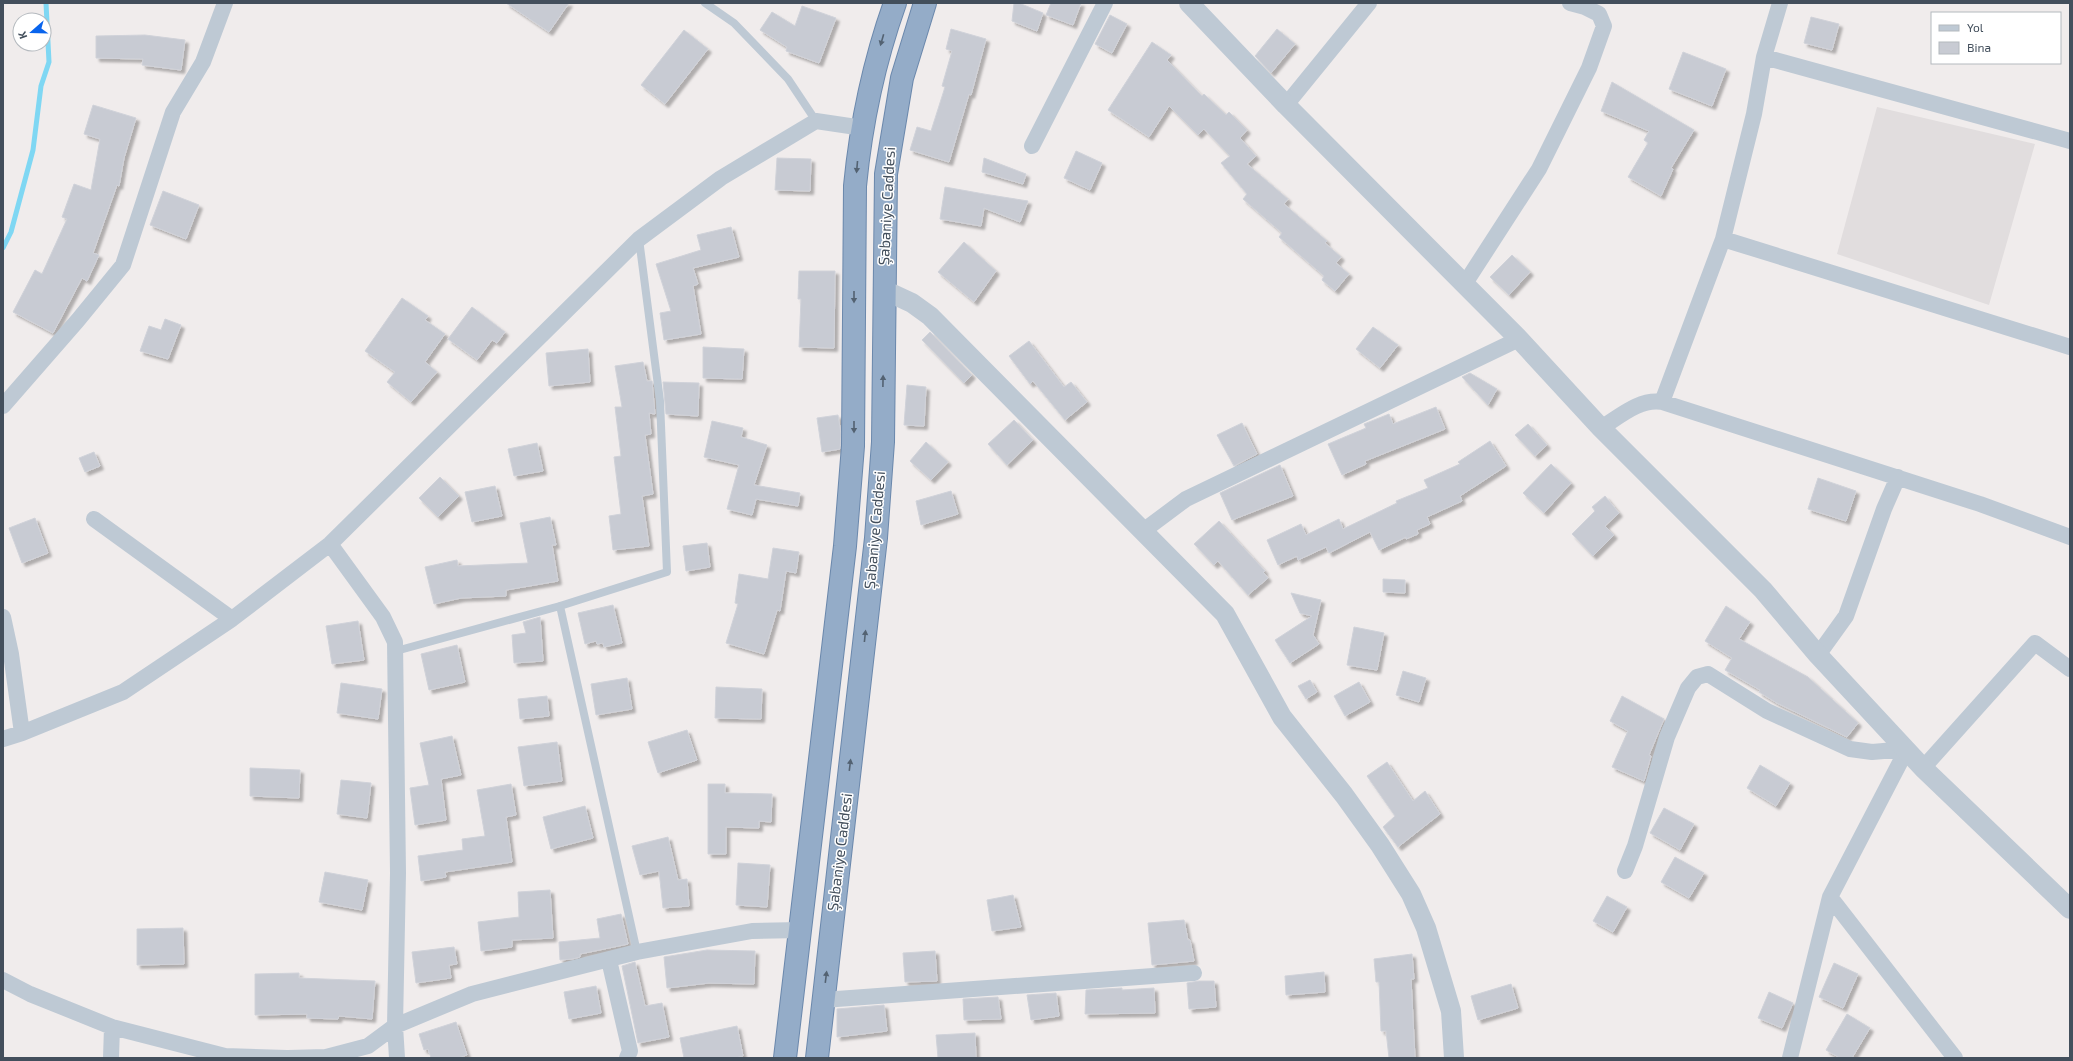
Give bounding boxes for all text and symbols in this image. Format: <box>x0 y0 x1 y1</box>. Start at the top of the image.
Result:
north arrow <box>12 12 52 52</box>
legend <box>1931 12 2061 64</box>
text: Yol <box>1967 20 1984 34</box>
text: K <box>15 30 29 41</box>
one-way arrow <box>879 34 885 46</box>
text: Bina <box>1967 40 1991 54</box>
street label: Şabaniye Caddesi <box>874 146 899 266</box>
one-way arrow <box>854 161 860 173</box>
one-way arrow <box>851 291 857 304</box>
one-way arrow <box>880 374 886 387</box>
one-way arrow <box>850 421 857 433</box>
street label: Şabaniye Caddesi <box>860 470 889 590</box>
one-way arrow <box>862 630 868 642</box>
one-way arrow <box>847 759 853 771</box>
street label: Şabaniye Caddesi <box>823 792 856 912</box>
one-way arrow <box>822 971 829 984</box>

